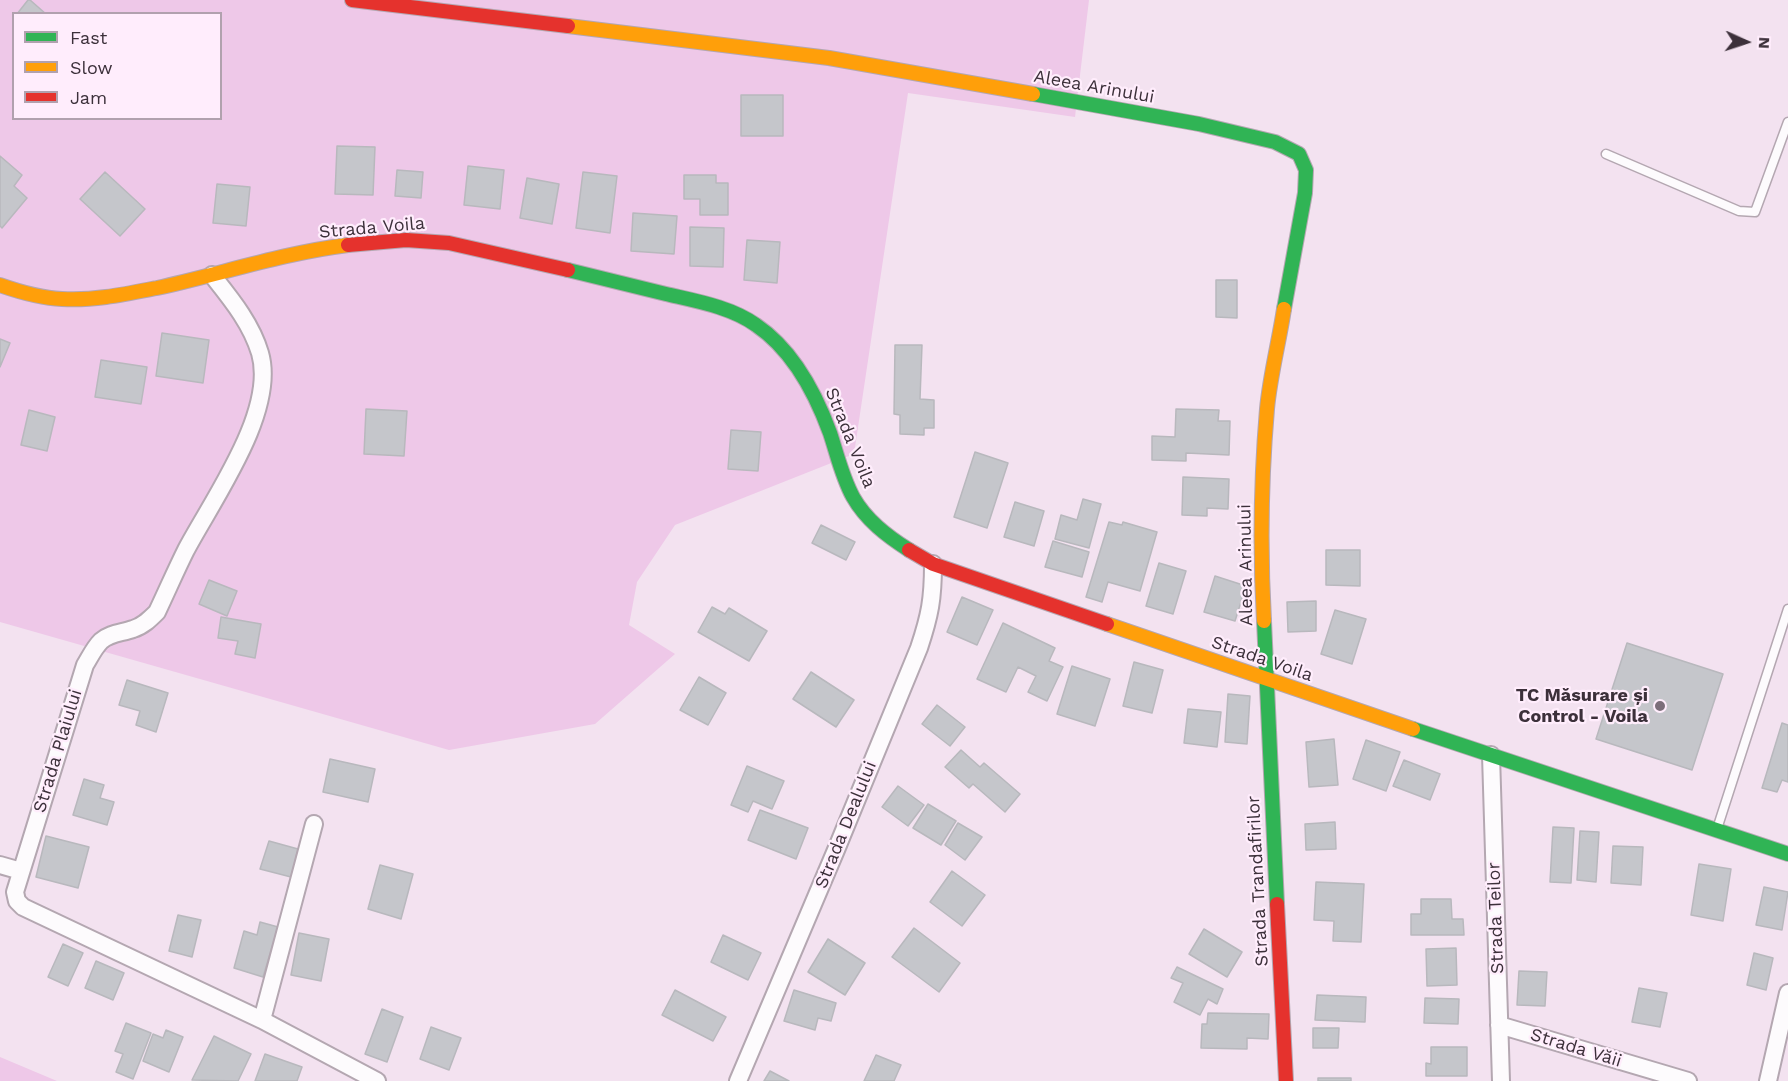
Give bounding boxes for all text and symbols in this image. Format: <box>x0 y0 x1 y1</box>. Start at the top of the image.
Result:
legend <box>12 12 222 120</box>
north arrow <box>1716 12 1776 72</box>
text: Fast <box>70 27 107 48</box>
text: N <box>1755 37 1774 49</box>
text: Slow <box>70 57 113 78</box>
street label: Aleea Arinului <box>1032 66 1156 108</box>
text: Jam <box>70 87 107 108</box>
street label: Strada Voila <box>318 213 426 243</box>
street label: Strada Voila <box>820 385 880 491</box>
street label: Aleea Arinului <box>1234 504 1258 626</box>
street label: Strada Voila <box>1208 632 1316 686</box>
place label: TC Măsurare și Control - Voila <box>1516 685 1648 728</box>
street label: Strada Plaiului <box>29 687 87 815</box>
marker: TC Măsurare și Control - Voila <box>1653 699 1667 713</box>
street label: Strada Dealului <box>811 758 881 892</box>
street label: Strada Trandafirilor <box>1243 795 1273 967</box>
street label: Strada Teilor <box>1483 862 1509 974</box>
street label: Strada Văii <box>1528 1024 1624 1072</box>

